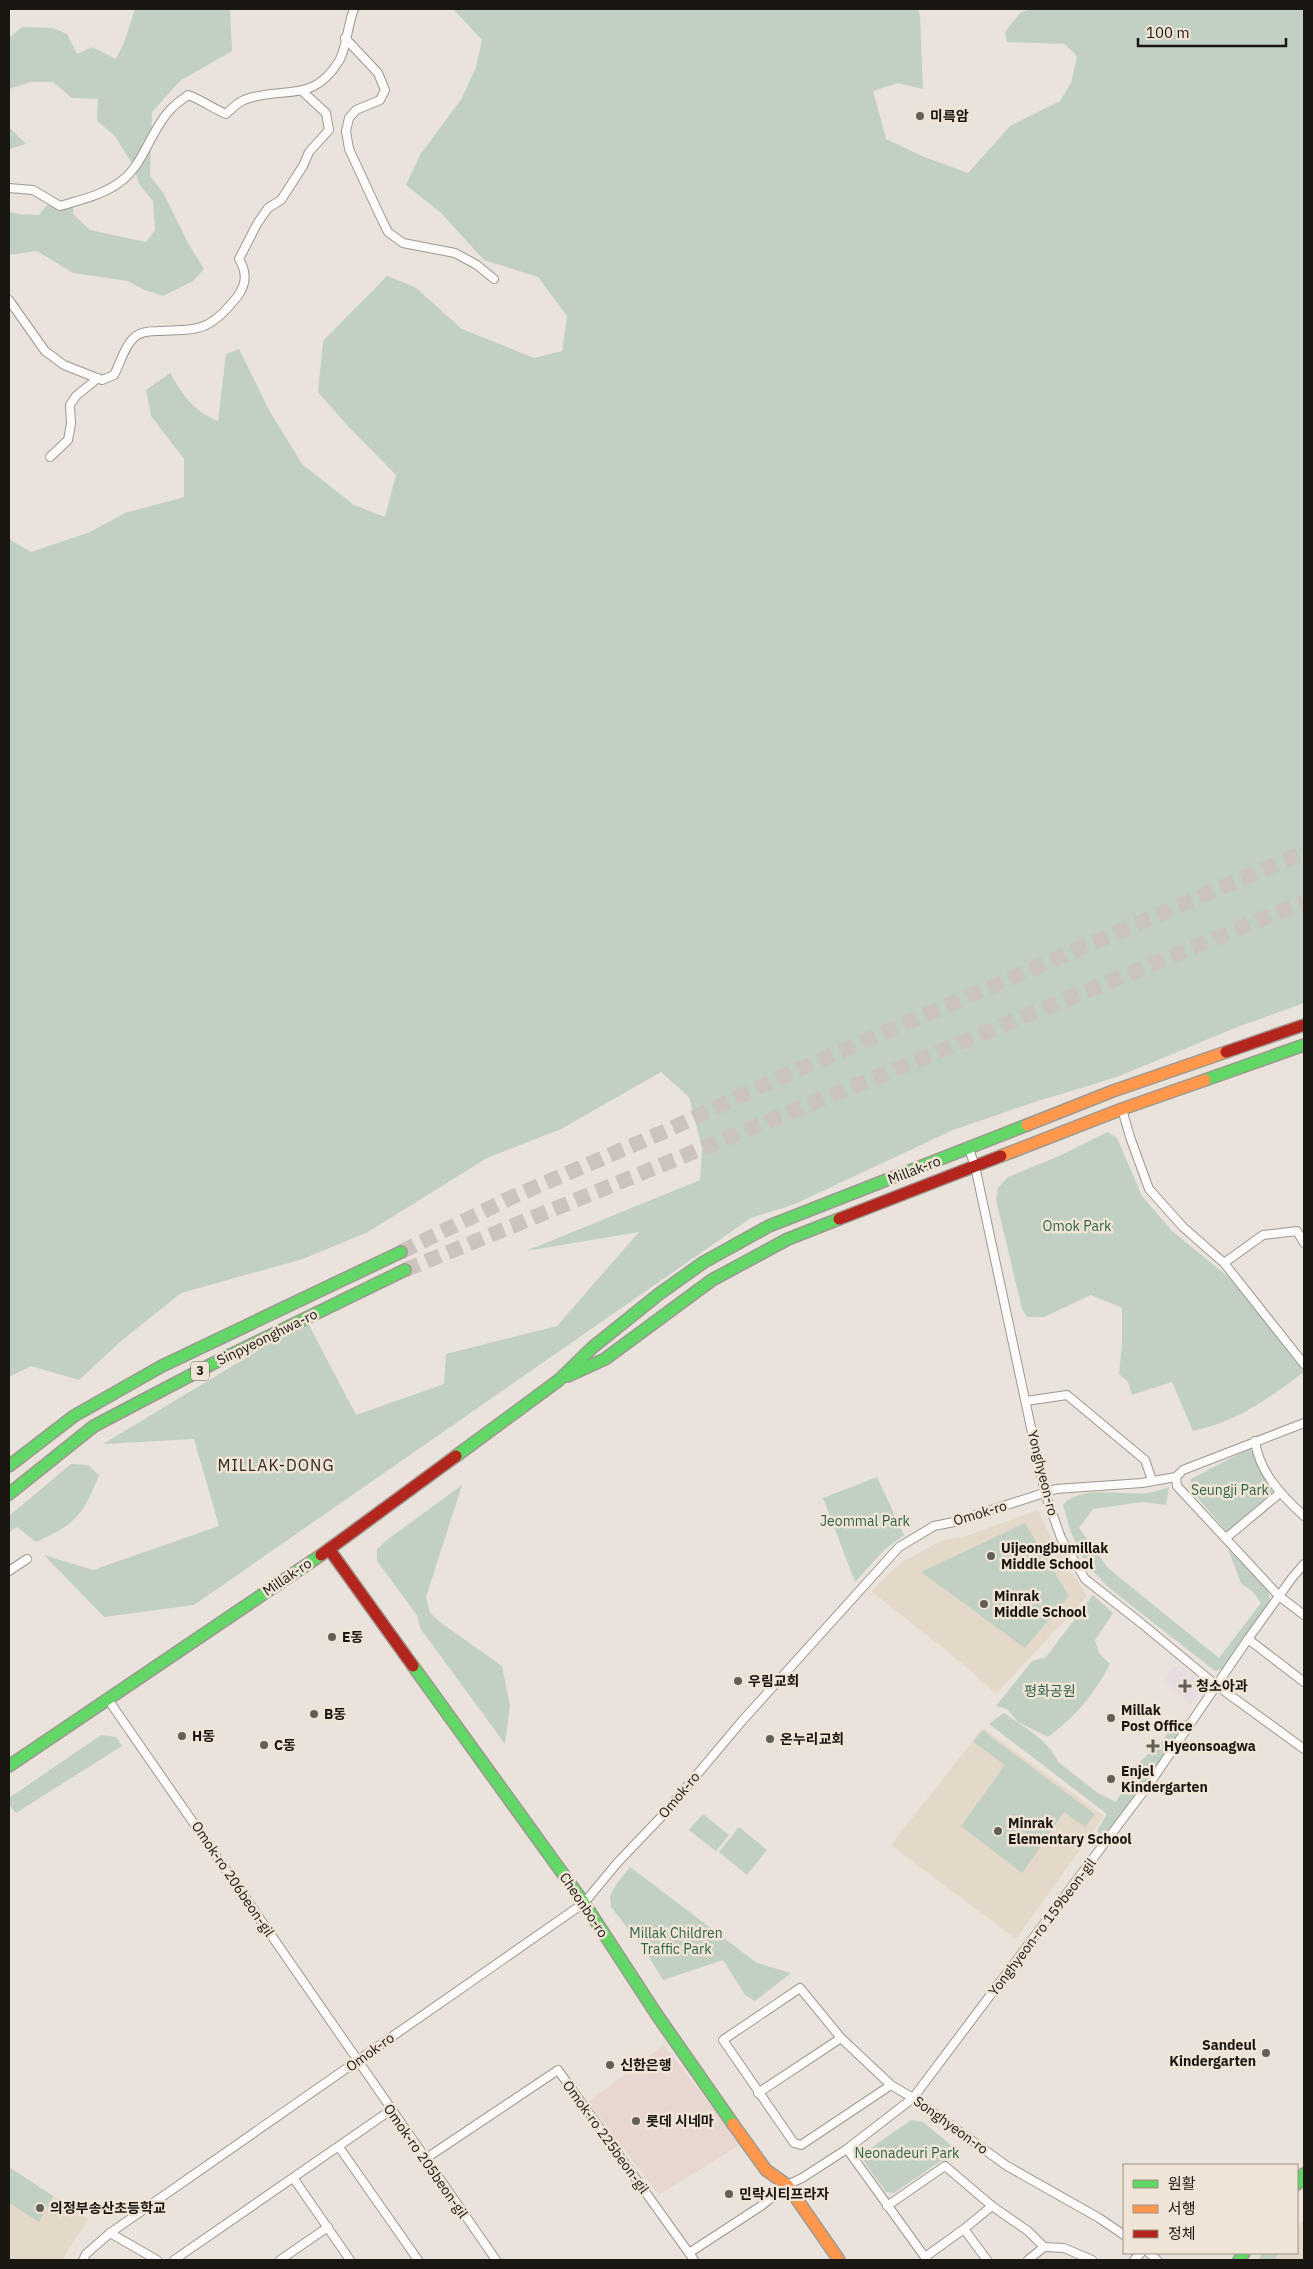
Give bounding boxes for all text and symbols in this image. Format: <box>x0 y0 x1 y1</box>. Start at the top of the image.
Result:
scale bar <box>1138 15 1286 47</box>
text: 100 m <box>1146 23 1190 42</box>
place label: 미륵암 <box>930 107 969 125</box>
marker: 미륵암 <box>914 110 926 122</box>
street label: Millak-ro <box>885 1152 943 1188</box>
park label: Omok Park <box>1043 1217 1112 1235</box>
street label: Sinpyeonghwa-ro <box>214 1305 320 1369</box>
road number: 3 <box>191 1362 209 1380</box>
street label: Yonghyeon-ro <box>1024 1428 1062 1518</box>
district label: MILLAK-DONG <box>217 1455 335 1475</box>
park label: Seungji Park <box>1191 1481 1270 1499</box>
street label: Omok-ro <box>951 1496 1009 1530</box>
park label: Jeommal Park <box>820 1512 911 1530</box>
place label: Uijeongbumillak Middle School <box>1001 1539 1109 1573</box>
marker: Uijeongbumillak Middle School <box>985 1550 997 1562</box>
street label: Millak-ro <box>259 1554 315 1600</box>
place label: Minrak Middle School <box>994 1587 1086 1621</box>
marker: Minrak Middle School <box>978 1598 990 1610</box>
place label: E동 <box>342 1628 363 1646</box>
marker: E동 <box>326 1631 338 1643</box>
place label: 우림교회 <box>748 1672 800 1690</box>
marker: 우림교회 <box>732 1675 744 1687</box>
place label: 청소아과 <box>1196 1677 1248 1695</box>
marker: 청소아과 <box>1178 1679 1192 1693</box>
park label: 평화공원 <box>1024 1682 1076 1700</box>
place label: Millak Post Office <box>1121 1701 1193 1735</box>
place label: B동 <box>324 1705 346 1723</box>
marker: B동 <box>308 1708 320 1720</box>
marker: Millak Post Office <box>1105 1712 1117 1724</box>
place label: H동 <box>192 1727 215 1745</box>
marker: H동 <box>176 1730 188 1742</box>
place label: 온누리교회 <box>780 1730 844 1748</box>
marker: 온누리교회 <box>764 1733 776 1745</box>
place label: C동 <box>274 1736 296 1754</box>
place label: Hyeonsoagwa <box>1164 1737 1256 1755</box>
marker: C동 <box>258 1739 270 1751</box>
marker: Hyeonsoagwa <box>1146 1739 1160 1753</box>
place label: Enjel Kindergarten <box>1121 1762 1208 1796</box>
street label: Omok-ro <box>654 1768 704 1822</box>
marker: Enjel Kindergarten <box>1105 1773 1117 1785</box>
place label: Minrak Elementary School <box>1008 1814 1132 1848</box>
street label: Omok-ro 206beon-gil <box>188 1818 278 1940</box>
marker: Minrak Elementary School <box>992 1825 1004 1837</box>
street label: Yonghyeon-ro 159beon-gil <box>984 1854 1100 1999</box>
street label: Cheonbo-ro <box>556 1869 612 1941</box>
park label: Millak Children Traffic Park <box>629 1924 723 1958</box>
street label: Omok-ro <box>342 2028 398 2076</box>
place label: Sandeul Kindergarten <box>1169 2036 1256 2070</box>
marker: Sandeul Kindergarten <box>1260 2047 1272 2059</box>
place label: 신한은행 <box>620 2056 672 2074</box>
marker: 신한은행 <box>604 2059 616 2071</box>
street label: Omok-ro 225beon-gil <box>559 2077 653 2197</box>
street label: Songhyeon-ro <box>910 2092 992 2158</box>
street label: Omok-ro 205beon-gil <box>380 2100 472 2222</box>
place label: 롯데 시네마 <box>646 2112 714 2130</box>
marker: 롯데 시네마 <box>630 2115 642 2127</box>
park label: Neonadeuri Park <box>855 2144 960 2162</box>
legend <box>1123 2164 1298 2254</box>
text: 원활 <box>1168 2174 1196 2193</box>
place label: 민락시티프라자 <box>739 2185 829 2203</box>
marker: 민락시티프라자 <box>723 2188 735 2200</box>
place label: 의정부송산초등학교 <box>50 2199 166 2217</box>
text: 서행 <box>1168 2199 1196 2218</box>
marker: 의정부송산초등학교 <box>34 2202 46 2214</box>
text: 정체 <box>1168 2224 1196 2243</box>

